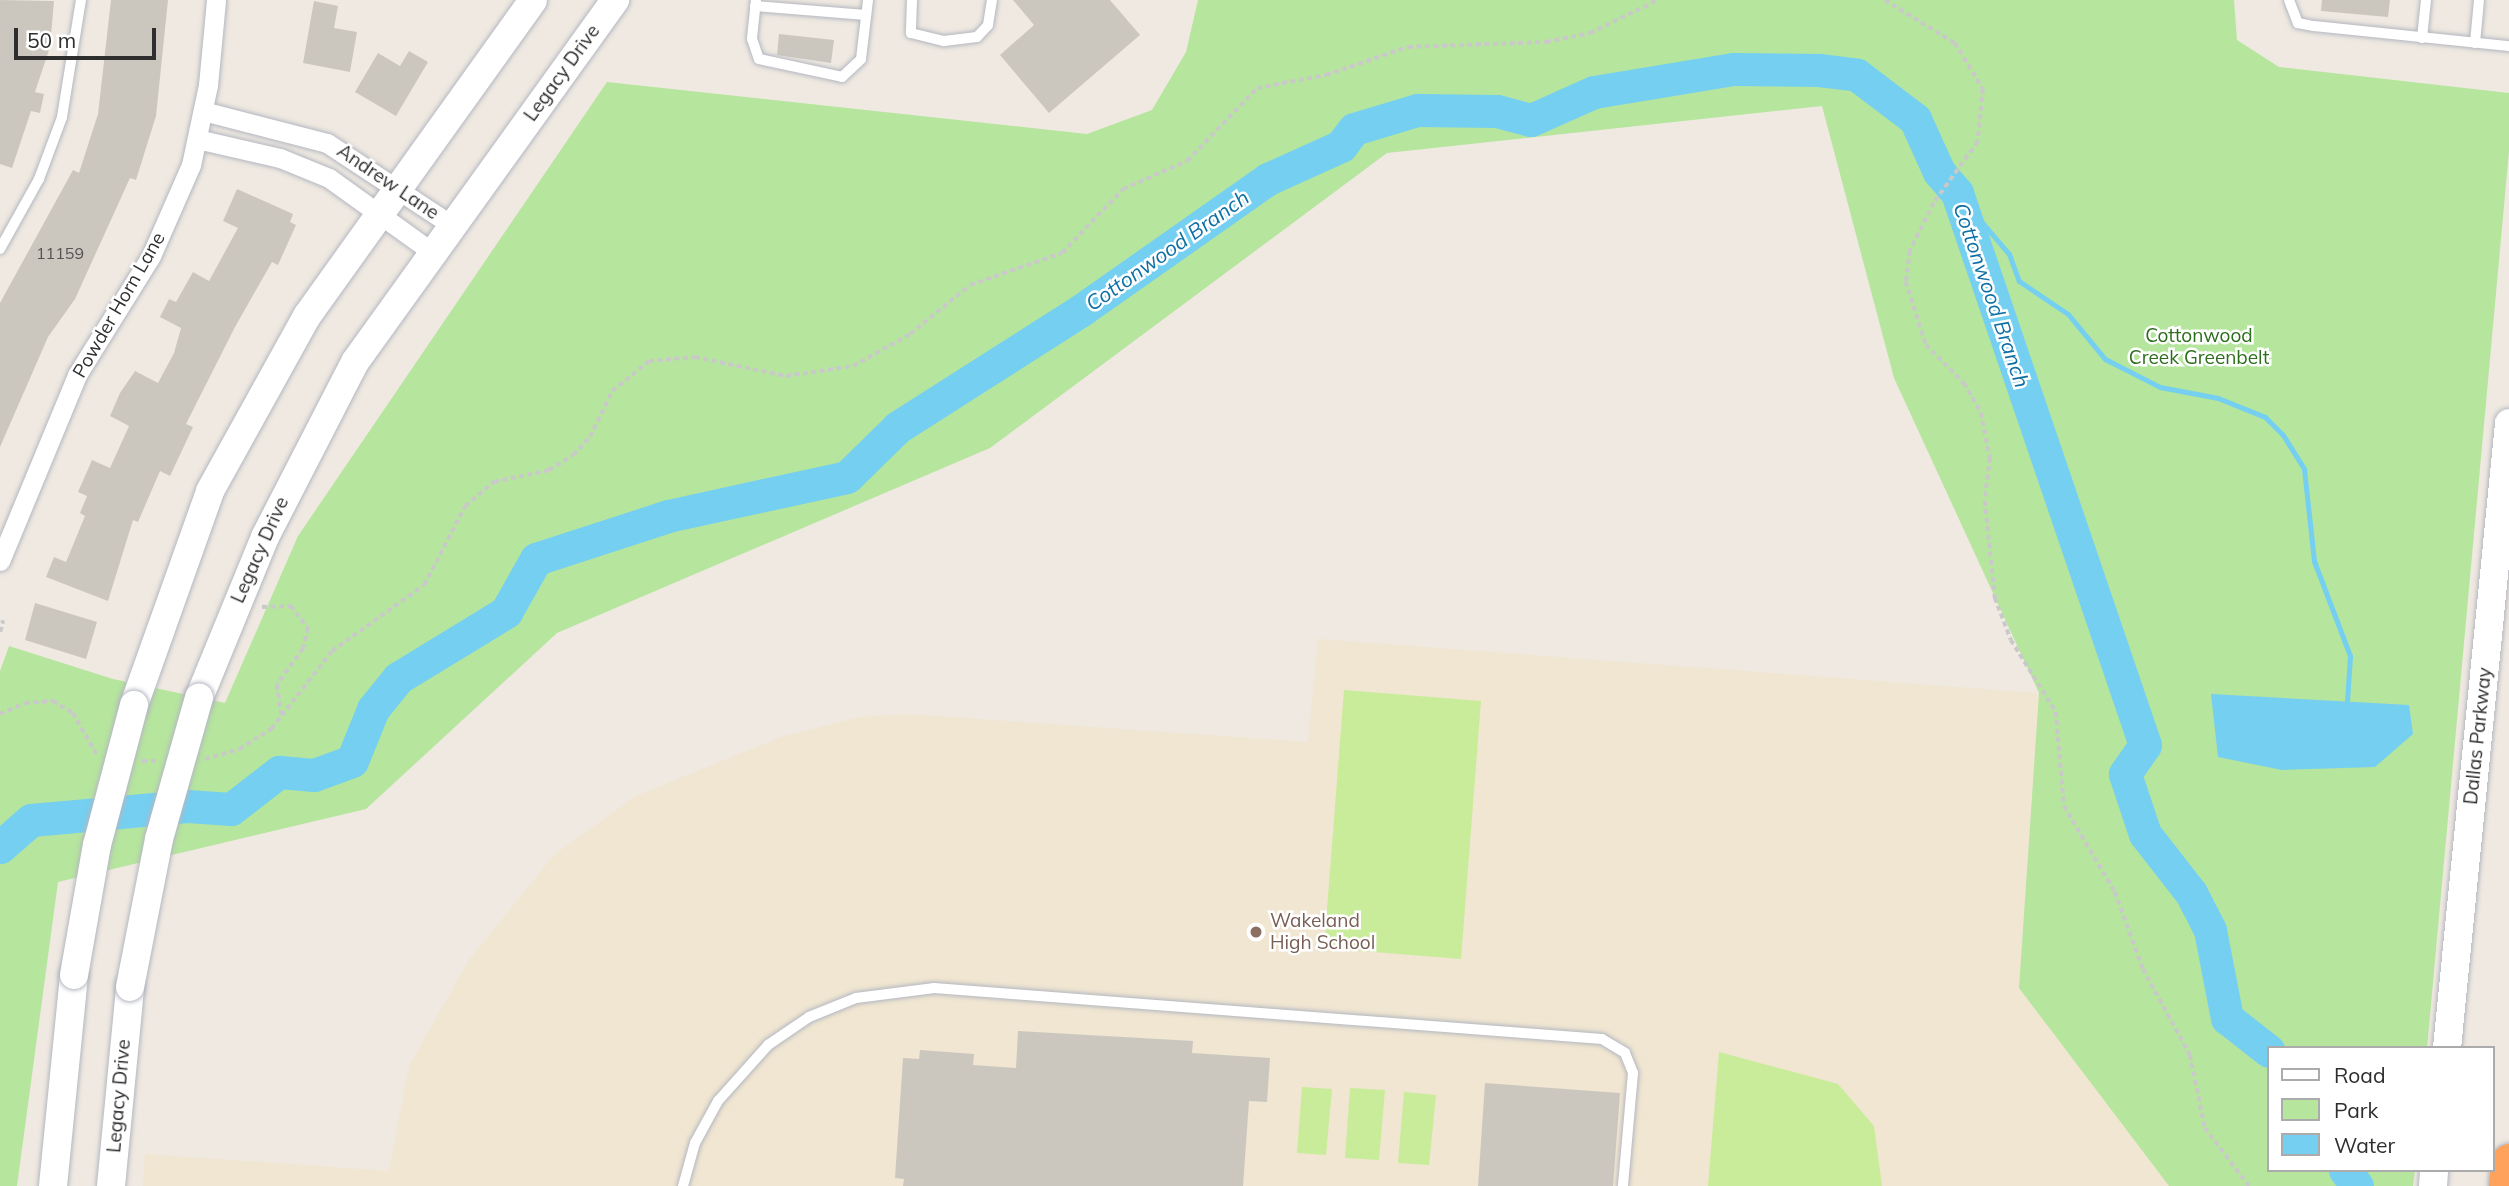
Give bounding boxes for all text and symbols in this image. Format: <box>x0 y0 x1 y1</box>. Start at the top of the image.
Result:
scale bar <box>18 14 159 58</box>
street label: Legacy Drive <box>519 20 605 126</box>
text: 50 m <box>27 27 76 53</box>
street label: Andrew Lane <box>333 140 443 224</box>
water label: Cottonwood Branch <box>1080 184 1254 316</box>
water label: Cottonwood Branch <box>1949 199 2035 391</box>
street label: Powder Horn Lane <box>68 228 170 382</box>
house number: 11159 <box>36 243 84 263</box>
park label: Cottonwood Creek Greenbelt <box>2129 325 2269 369</box>
street label: Legacy Drive <box>226 493 294 607</box>
street label: Dallas Parkway <box>2459 666 2497 806</box>
place label: Wakeland High School <box>1270 910 1375 954</box>
marker: Wakeland High School <box>1248 924 1264 940</box>
street label: Legacy Drive <box>103 1038 135 1154</box>
legend <box>2268 1046 2495 1172</box>
text: Road <box>2334 1062 2385 1088</box>
text: Park <box>2334 1097 2378 1123</box>
text: Water <box>2334 1132 2395 1158</box>

